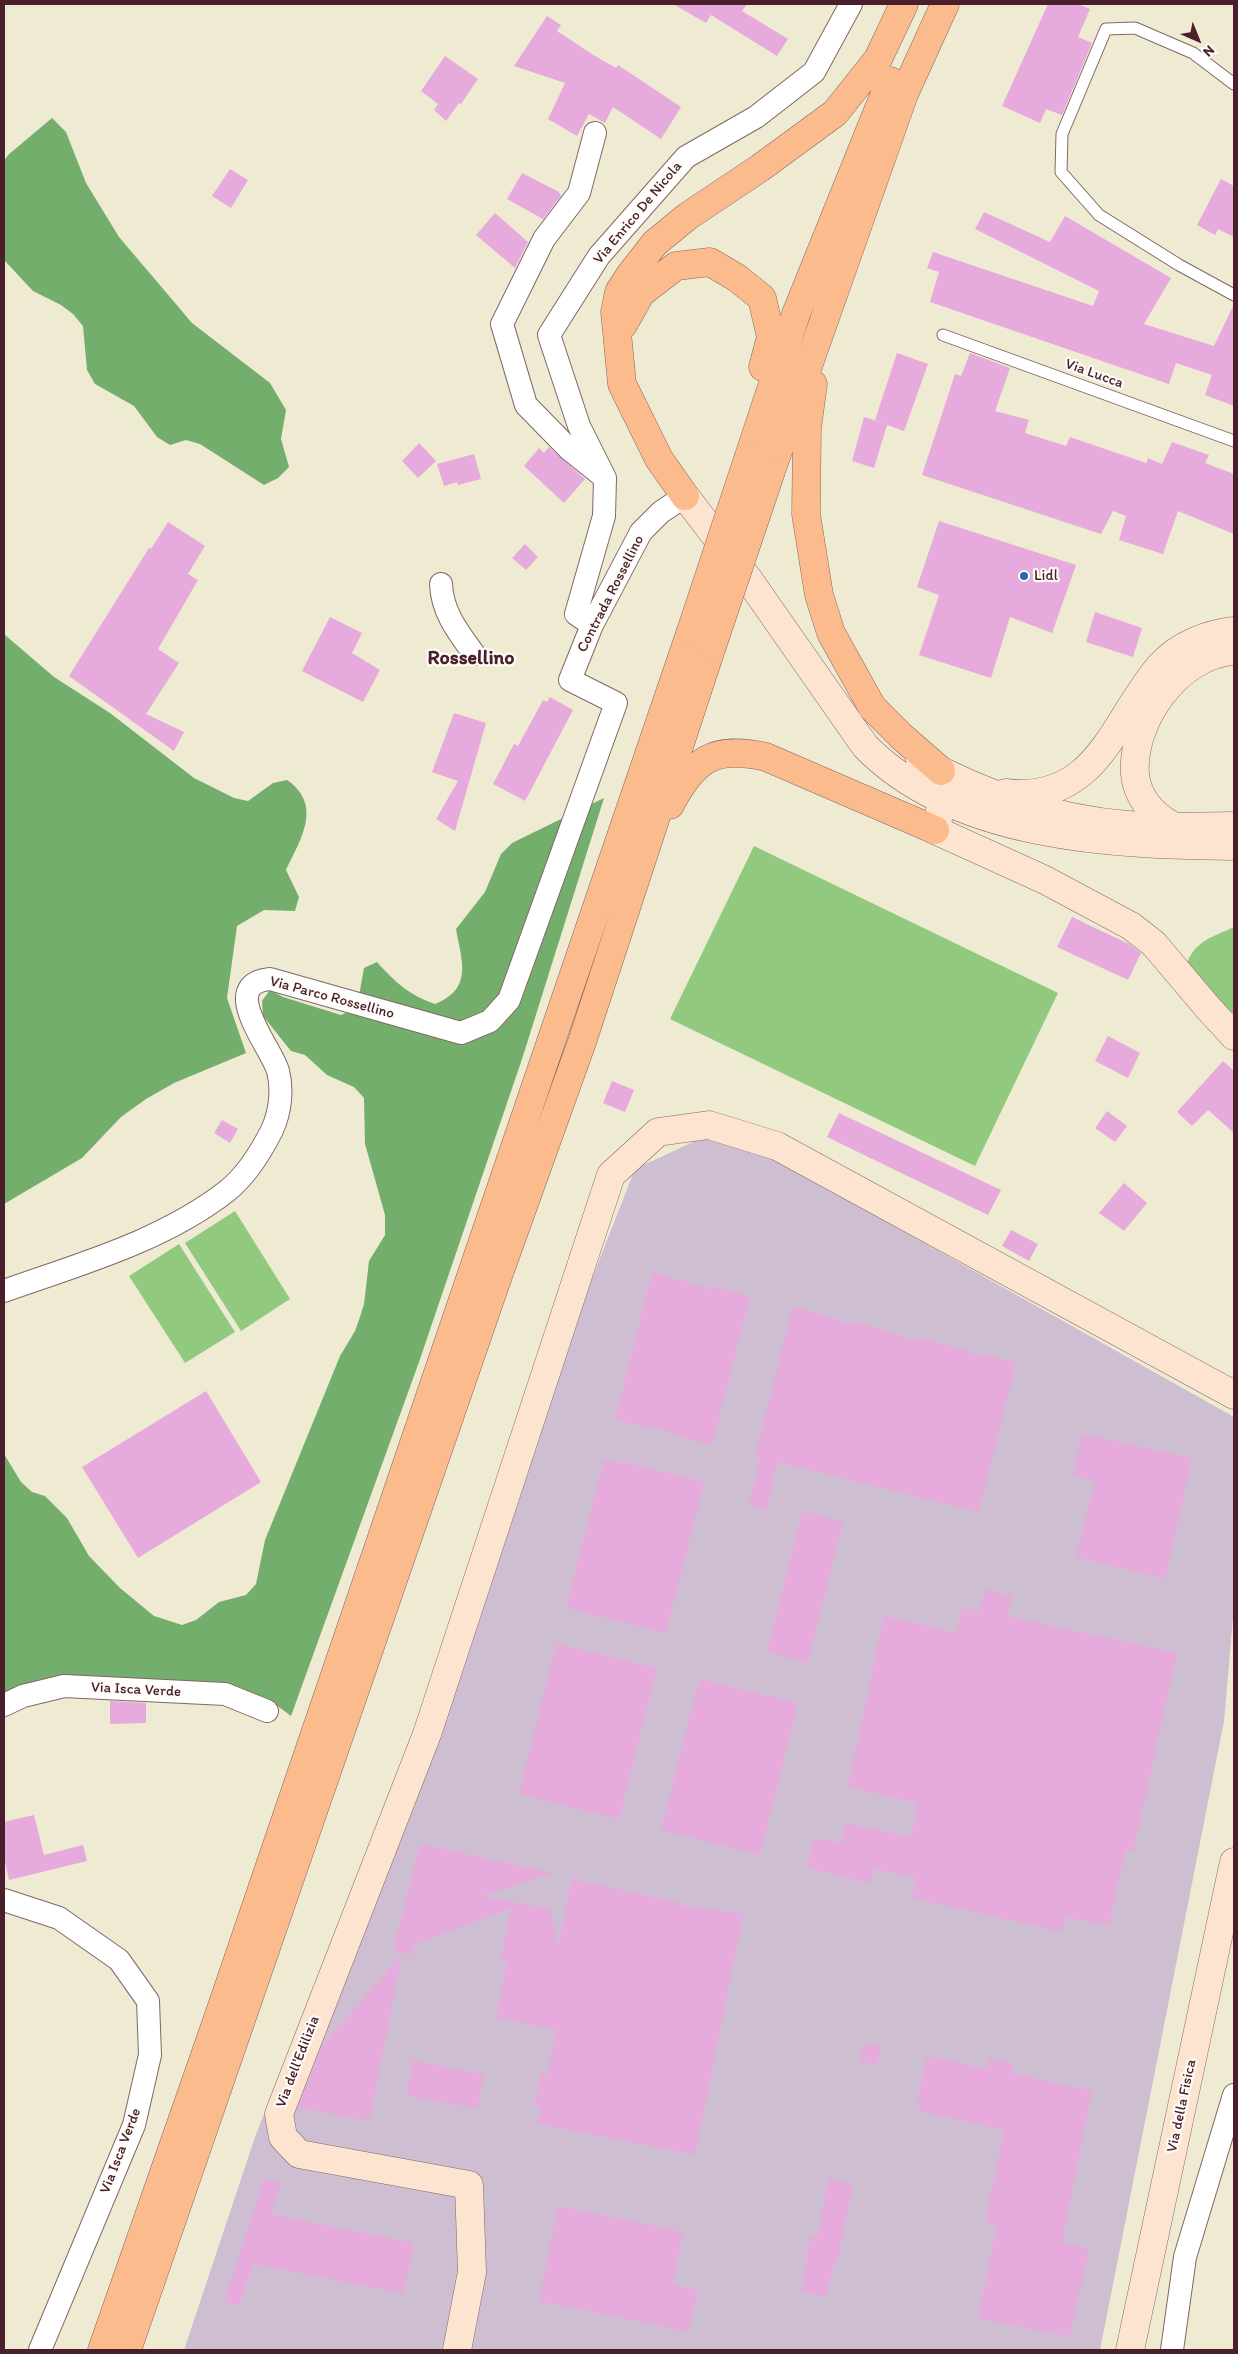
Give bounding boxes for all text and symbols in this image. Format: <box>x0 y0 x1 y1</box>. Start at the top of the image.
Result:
north arrow <box>1173 15 1223 65</box>
text: N <box>1199 42 1218 61</box>
street label: Via Enrico De Nicola <box>590 158 686 268</box>
street label: Via Lucca <box>1063 355 1125 393</box>
street label: Contrada Rossellino <box>574 532 648 656</box>
place label: Lidl <box>1034 567 1058 585</box>
marker: Lidl <box>1018 570 1030 582</box>
district label: Rossellino <box>428 647 514 671</box>
street label: Via Parco Rossellino <box>268 973 396 1023</box>
street label: Via Isca Verde <box>90 1679 182 1701</box>
street label: Via dell'Edilizia <box>272 2014 324 2110</box>
street label: Via della Fisica <box>1163 2058 1201 2154</box>
street label: Via Isca Verde <box>96 2106 146 2196</box>

